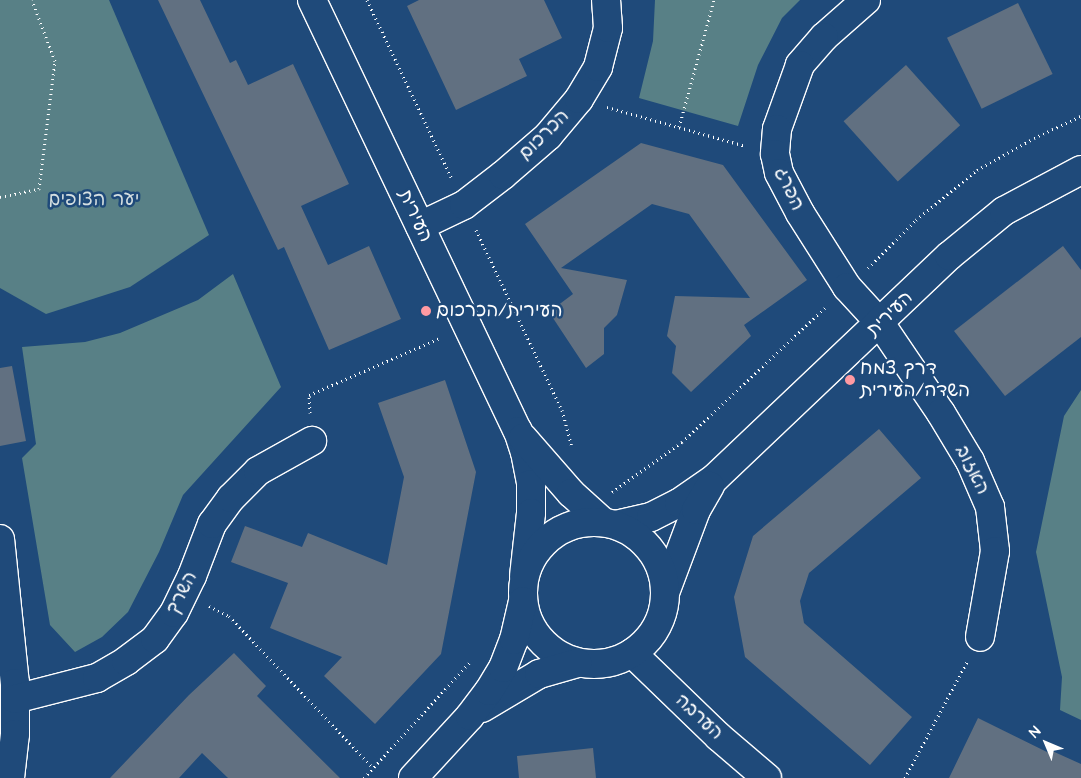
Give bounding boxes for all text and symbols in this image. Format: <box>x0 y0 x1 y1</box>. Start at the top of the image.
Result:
street label: הכרכום <box>514 105 574 165</box>
street label: הפרג <box>769 164 809 214</box>
street label: העירית <box>393 186 437 246</box>
park label: יער הצופים <box>49 189 139 211</box>
street label: העירית <box>862 287 918 341</box>
place label: העירית/הכרכום <box>436 300 562 322</box>
marker: העירית/הכרכום <box>420 305 432 317</box>
place label: דרך צמח השדה/העירית <box>860 358 970 402</box>
marker: דרך צמח השדה/העירית <box>844 374 856 386</box>
street label: האזוב <box>950 442 994 498</box>
street label: השרך <box>162 568 202 618</box>
street label: הערבה <box>670 689 728 745</box>
north arrow <box>1021 718 1071 768</box>
text: N <box>1025 722 1046 743</box>

